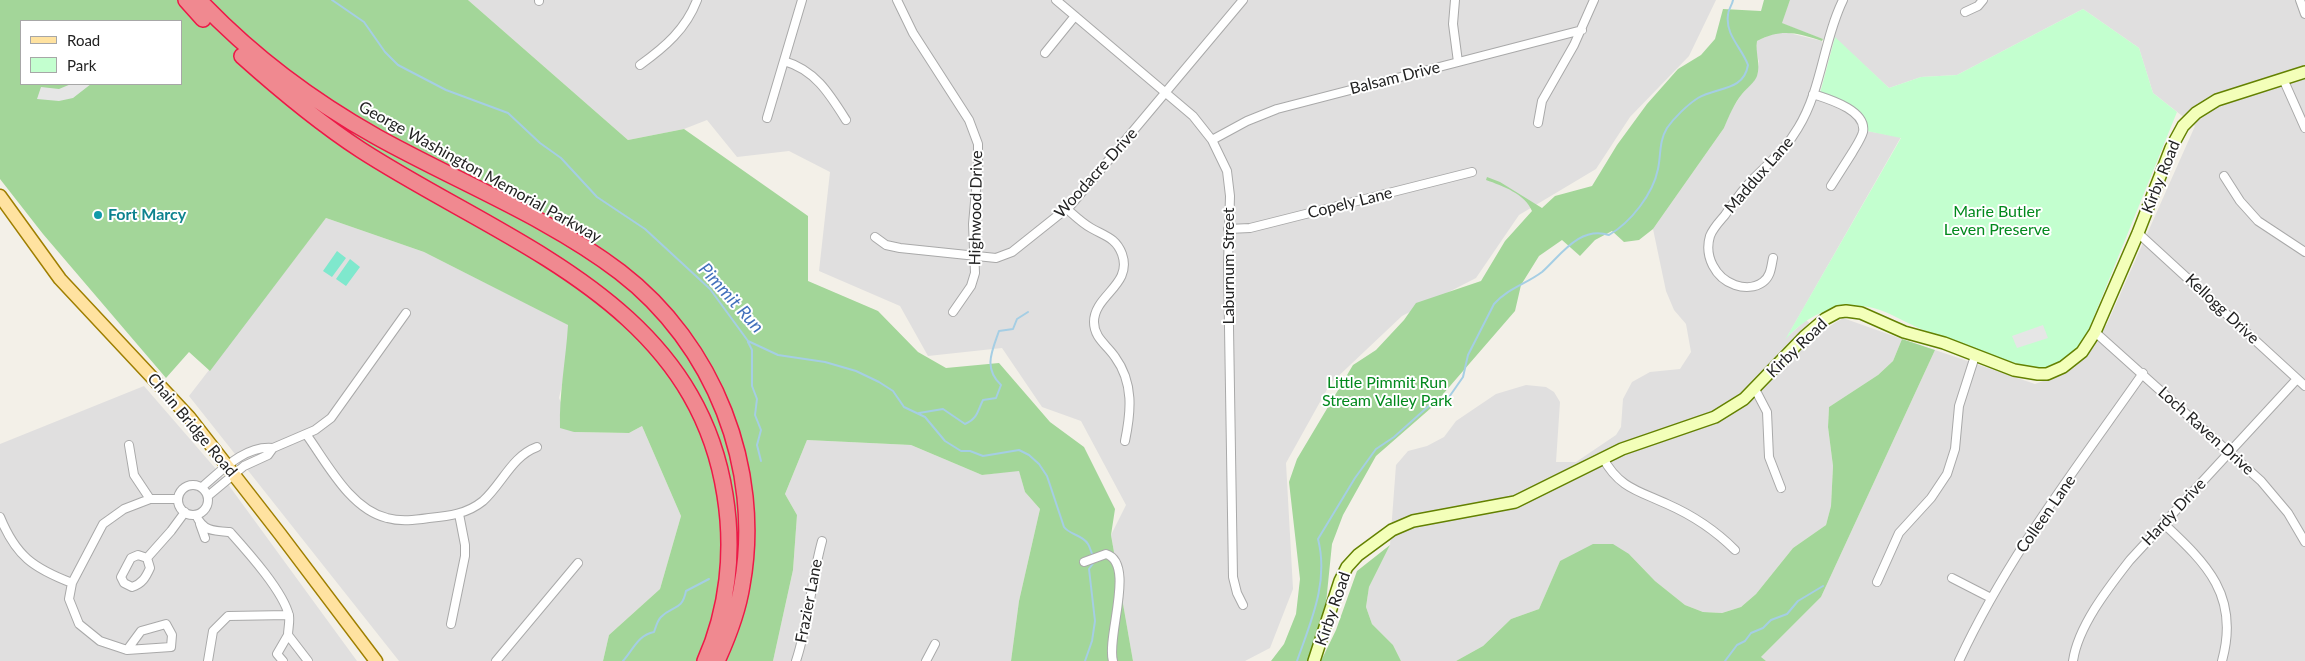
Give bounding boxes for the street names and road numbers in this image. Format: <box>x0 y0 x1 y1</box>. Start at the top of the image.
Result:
street label: Balsam Drive <box>1348 58 1442 98</box>
street label: George Washington Memorial Parkway <box>355 97 605 247</box>
street label: Woodacre Drive <box>1051 124 1141 222</box>
street label: Maddux Lane <box>1721 133 1797 217</box>
street label: Kirby Road <box>2138 138 2184 216</box>
street label: Highwood Drive <box>965 150 987 266</box>
street label: Copely Lane <box>1306 183 1394 223</box>
street label: Laburnum Street <box>1219 207 1239 325</box>
street label: Kellogg Drive <box>2181 270 2263 348</box>
street label: Kirby Road <box>1763 314 1831 382</box>
street label: Chain Bridge Road <box>143 369 241 481</box>
street label: Loch Raven Drive <box>2154 383 2258 479</box>
street label: Colleen Lane <box>2012 471 2080 557</box>
street label: Hardy Drive <box>2138 474 2210 550</box>
street label: Frazier Lane <box>791 557 827 645</box>
street label: Kirby Road <box>1311 570 1355 648</box>

